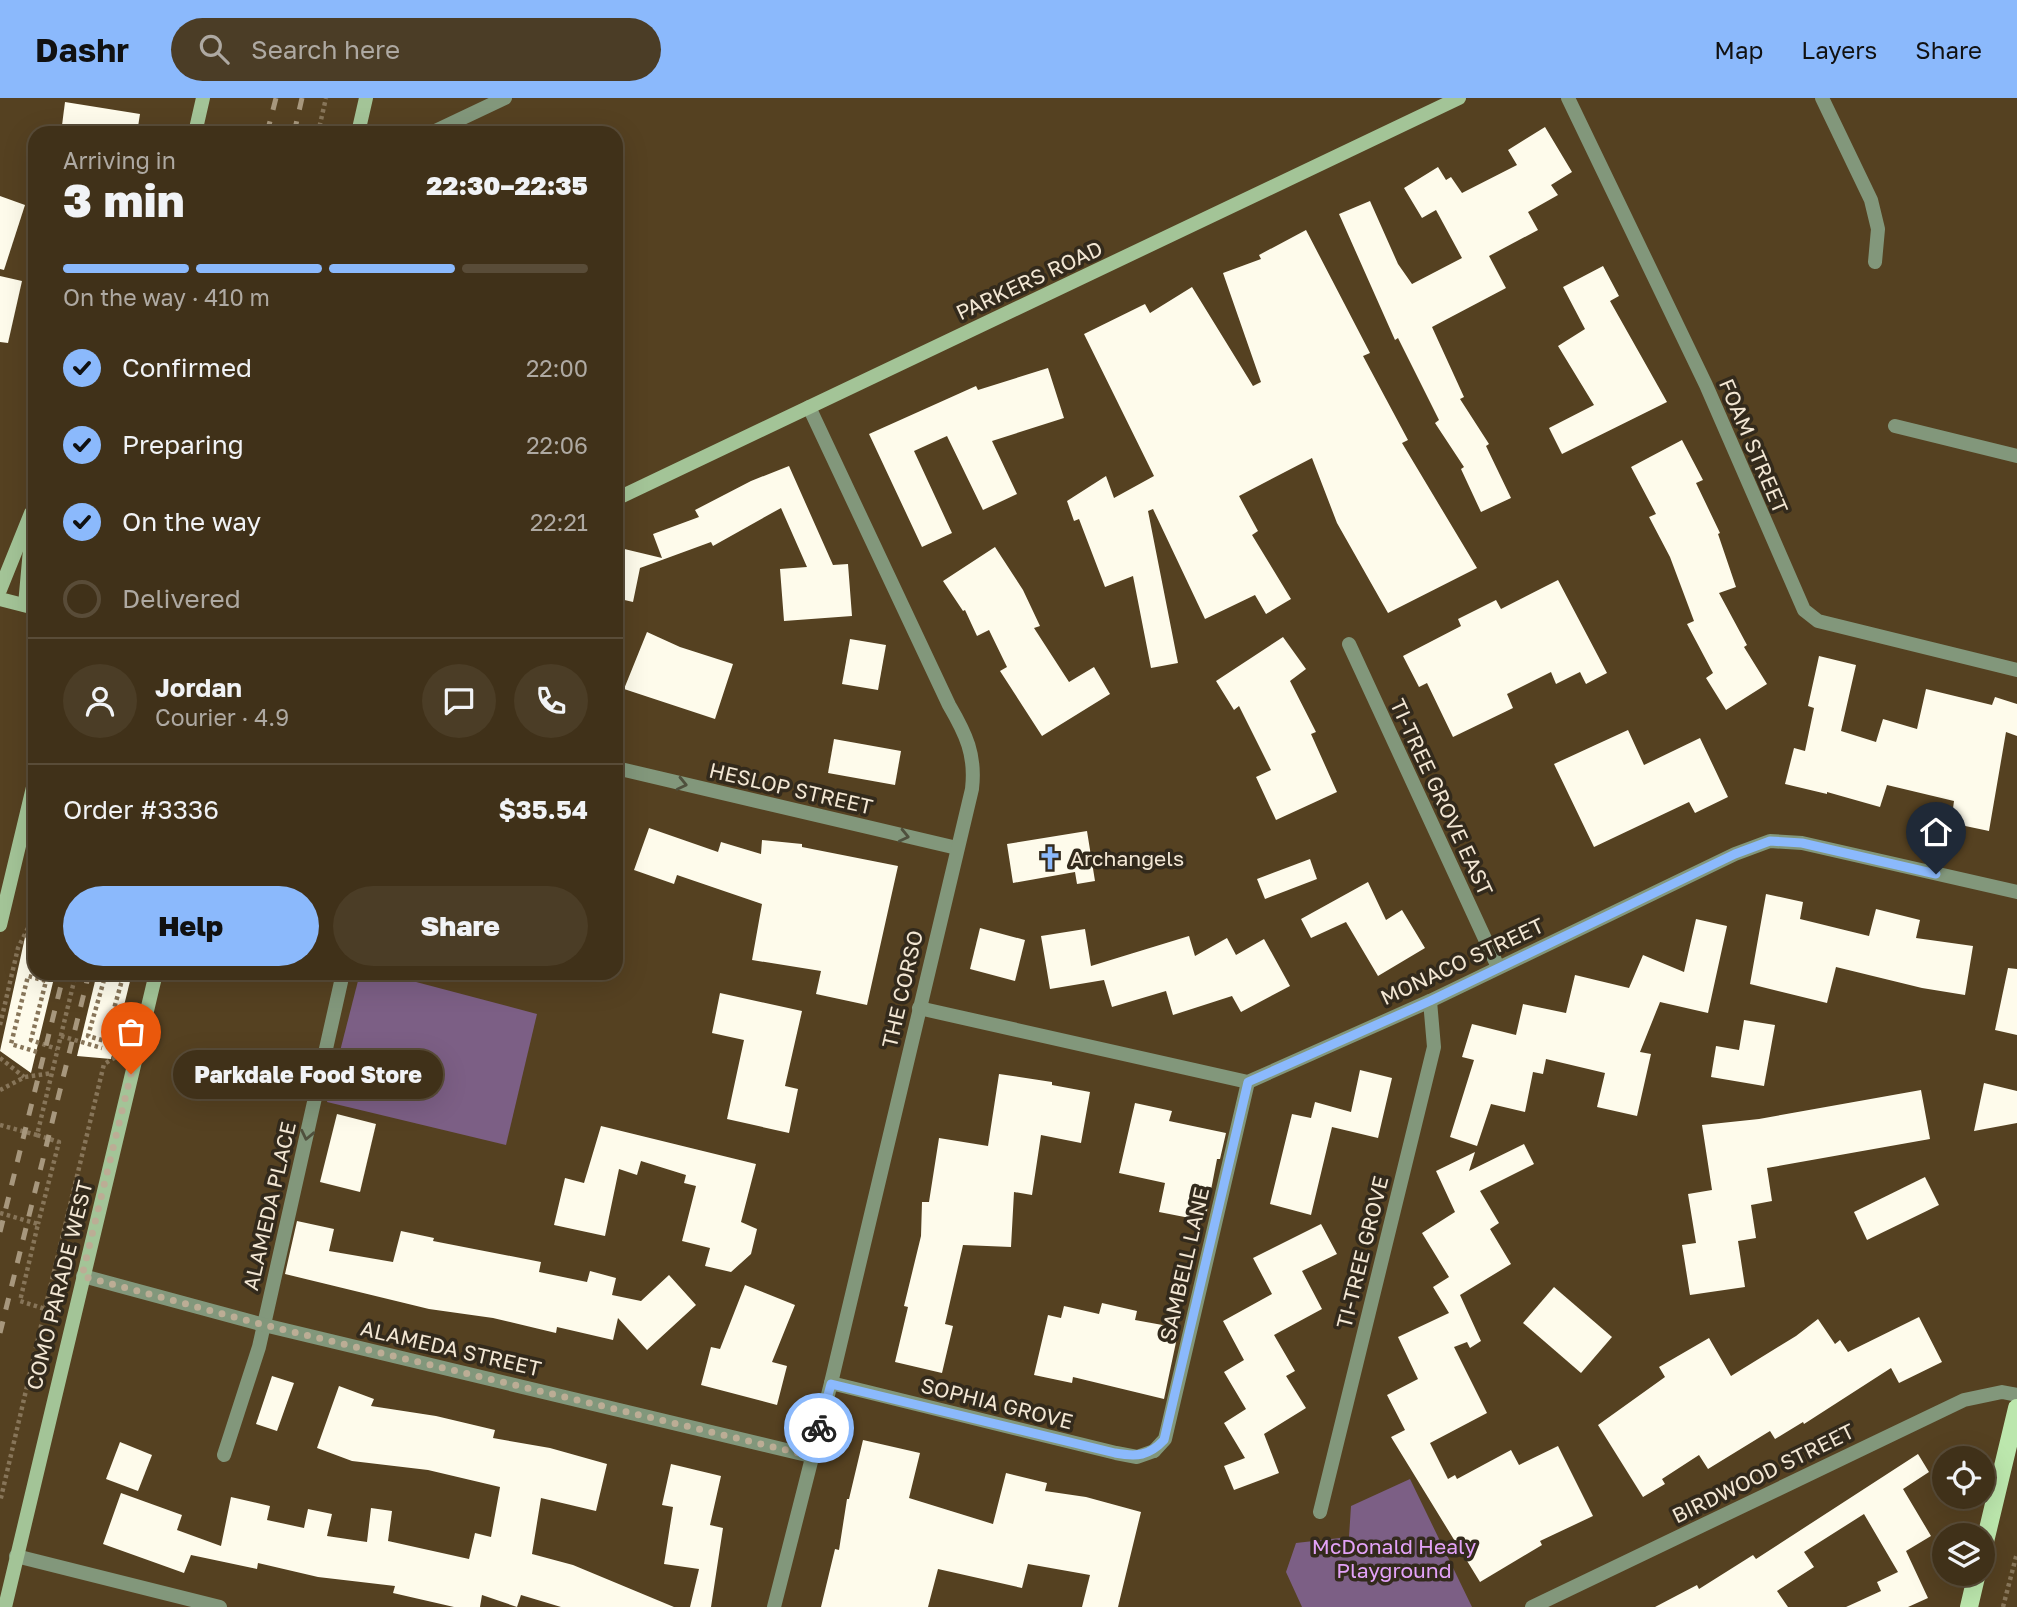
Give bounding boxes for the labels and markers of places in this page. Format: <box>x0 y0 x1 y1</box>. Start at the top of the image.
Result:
pin <box>1906 802 1966 874</box>
church icon: Archangels <box>1036 844 1064 872</box>
place label: Archangels <box>1070 845 1184 871</box>
pin <box>101 1002 161 1074</box>
callout: Parkdale Food Store <box>173 1049 442 1098</box>

